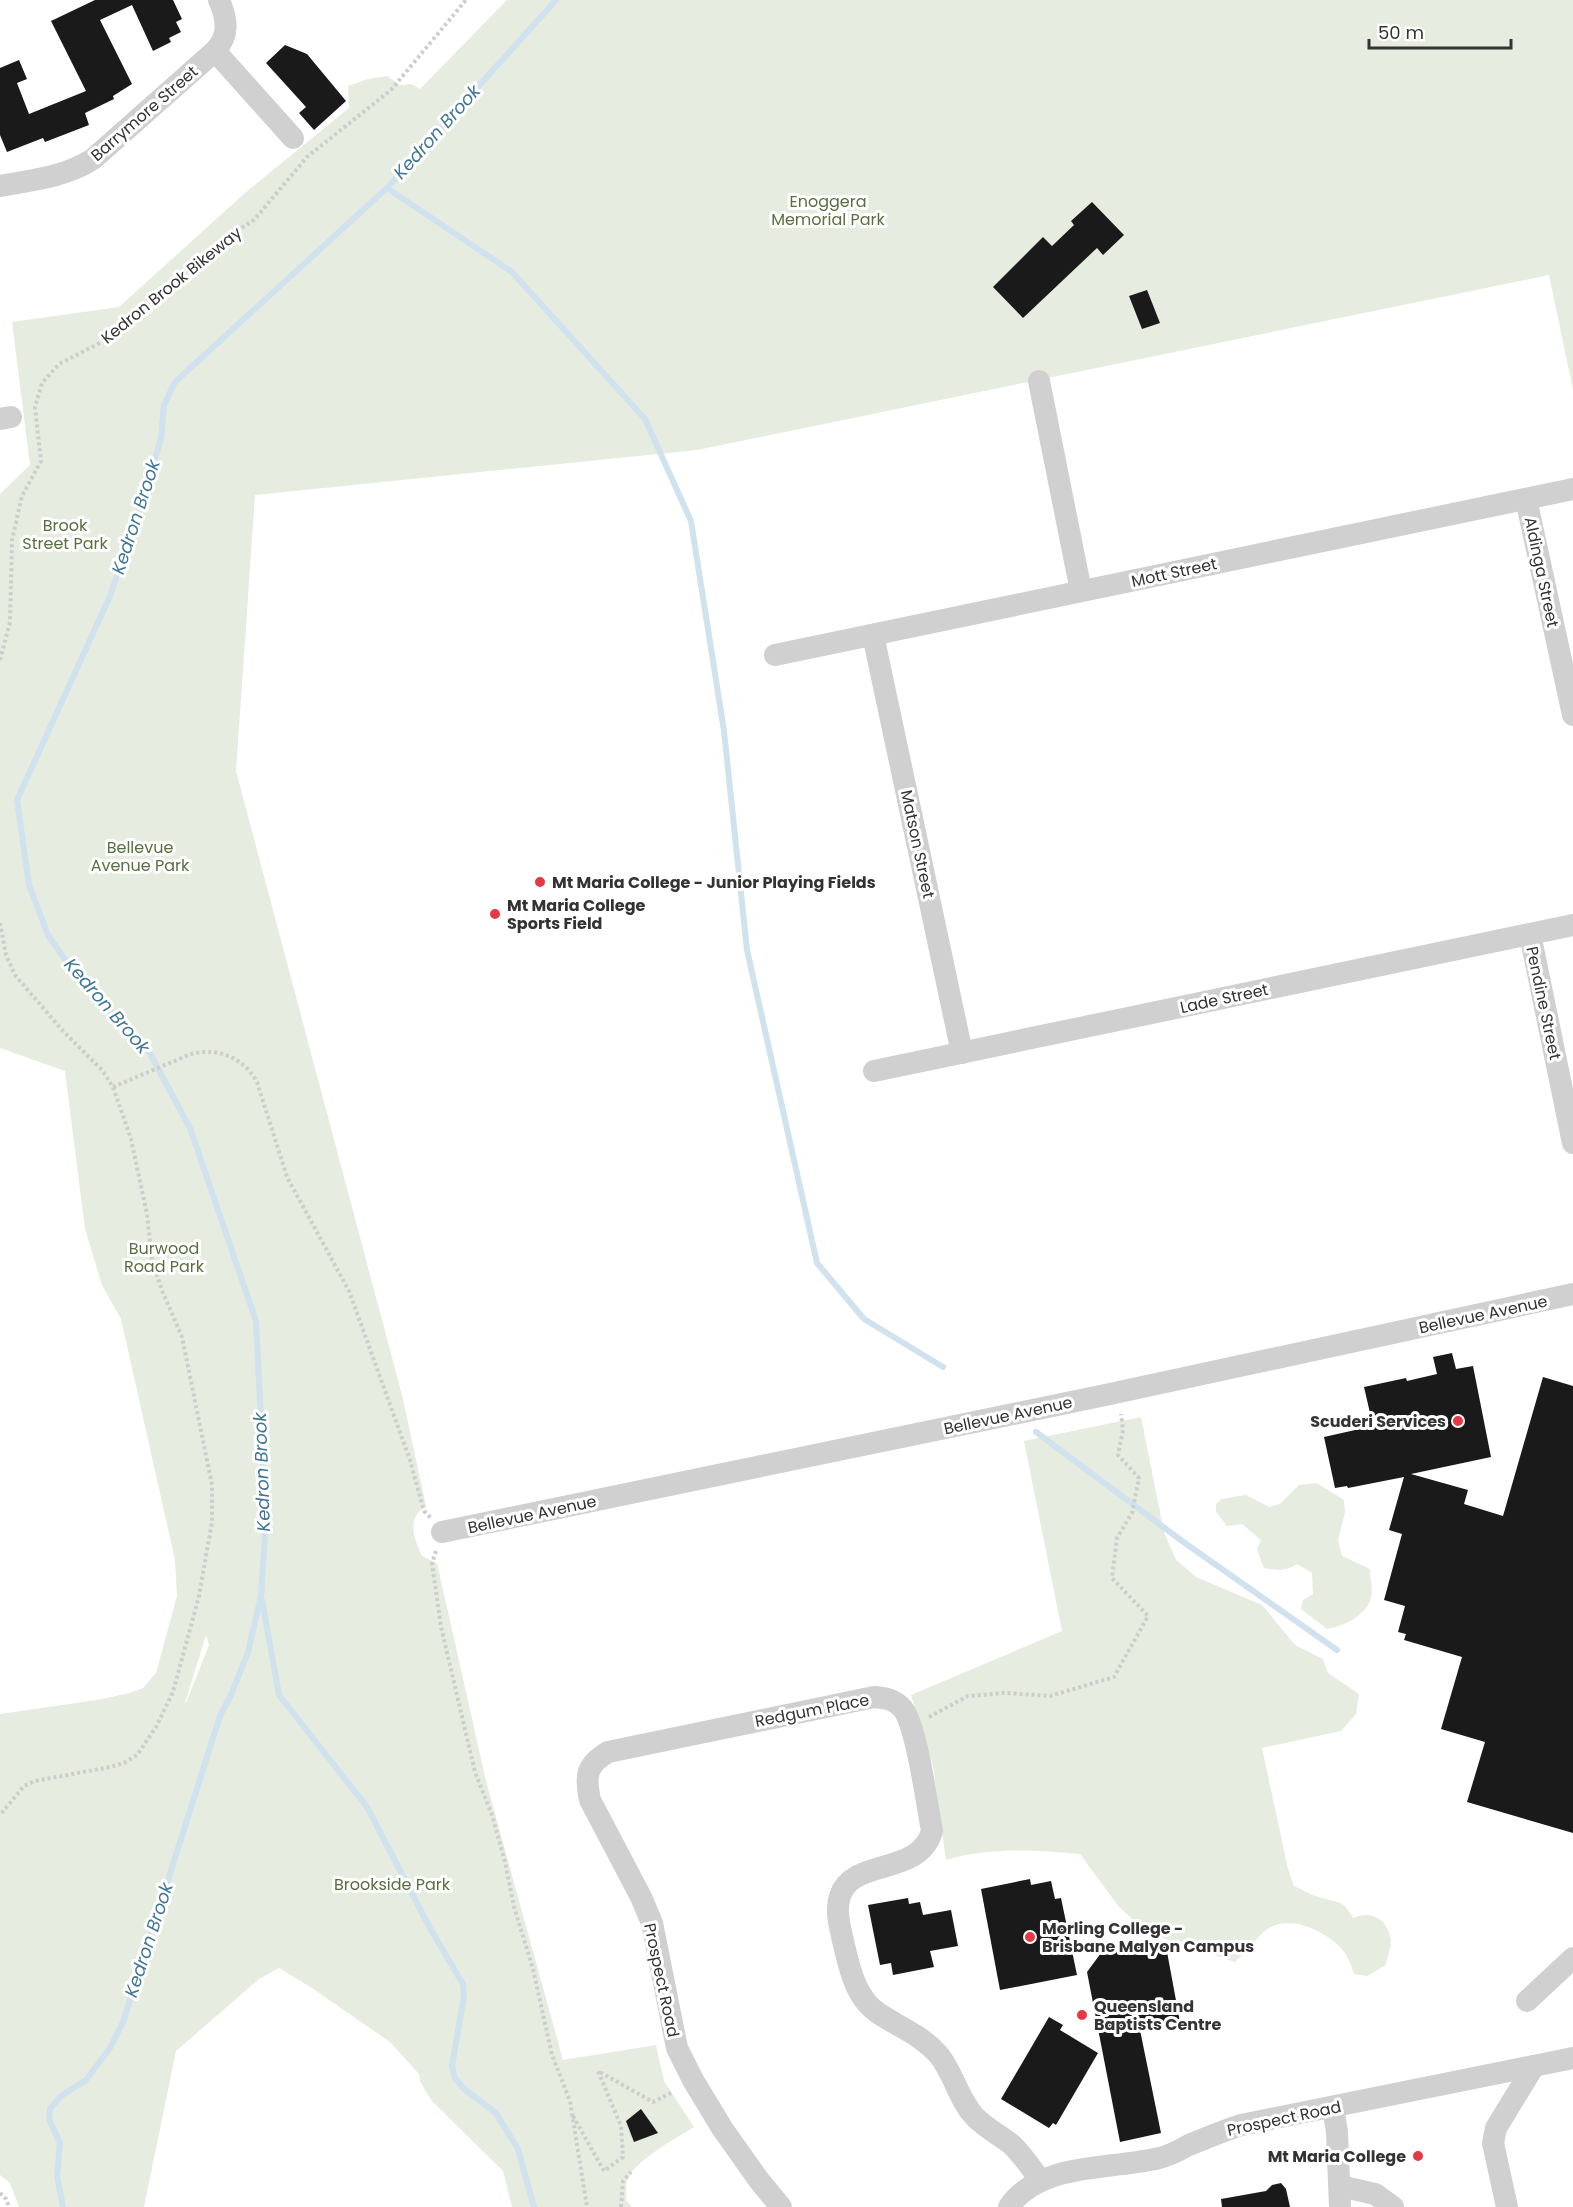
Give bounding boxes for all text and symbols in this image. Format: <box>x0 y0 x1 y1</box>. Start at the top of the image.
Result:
scale bar <box>1369 12 1512 50</box>
text: 50 m <box>1378 20 1424 45</box>
street label: Barrymore Street <box>86 60 203 166</box>
water label: Kedron Brook <box>387 78 486 184</box>
park label: Enoggera Memorial Park <box>771 190 886 231</box>
street label: Kedron Brook Bikeway <box>96 221 246 349</box>
water label: Kedron Brook <box>105 456 166 577</box>
park label: Brook Street Park <box>22 514 108 555</box>
street label: Aldinga Street <box>1519 515 1564 630</box>
street label: Mott Street <box>1129 552 1219 593</box>
street label: Matson Street <box>895 788 940 901</box>
park label: Bellevue Avenue Park <box>91 836 190 877</box>
place label: Mt Maria College - Junior Playing Fields <box>552 871 876 894</box>
marker: Mt Maria College - Junior Playing Fields <box>533 875 547 889</box>
place label: Mt Maria College Sports Field <box>507 894 645 935</box>
marker: Mt Maria College Sports Field <box>488 907 502 921</box>
street label: Pendine Street <box>1520 944 1567 1062</box>
water label: Kedron Brook <box>59 952 156 1059</box>
street label: Lade Street <box>1178 978 1270 1019</box>
park label: Burwood Road Park <box>124 1237 205 1278</box>
street label: Bellevue Avenue <box>1417 1290 1550 1339</box>
street label: Bellevue Avenue <box>942 1391 1075 1440</box>
place label: Scuderi Services <box>1310 1410 1446 1433</box>
water label: Kedron Brook <box>247 1411 276 1532</box>
marker: Scuderi Services <box>1451 1414 1465 1428</box>
street label: Bellevue Avenue <box>466 1490 599 1539</box>
street label: Redgum Place <box>753 1688 871 1733</box>
park label: Brookside Park <box>334 1873 451 1896</box>
water label: Kedron Brook <box>118 1879 179 2000</box>
place label: Morling College - Brisbane Malyon Campus <box>1042 1917 1254 1958</box>
street label: Prospect Road <box>638 1921 685 2039</box>
marker: Morling College - Brisbane Malyon Campus <box>1023 1930 1037 1944</box>
place label: Queensland Baptists Centre <box>1094 1995 1221 2036</box>
marker: Queensland Baptists Centre <box>1075 2008 1089 2022</box>
street label: Prospect Road <box>1225 2095 1343 2142</box>
place label: Mt Maria College <box>1268 2145 1406 2168</box>
marker: Mt Maria College <box>1411 2149 1425 2163</box>

